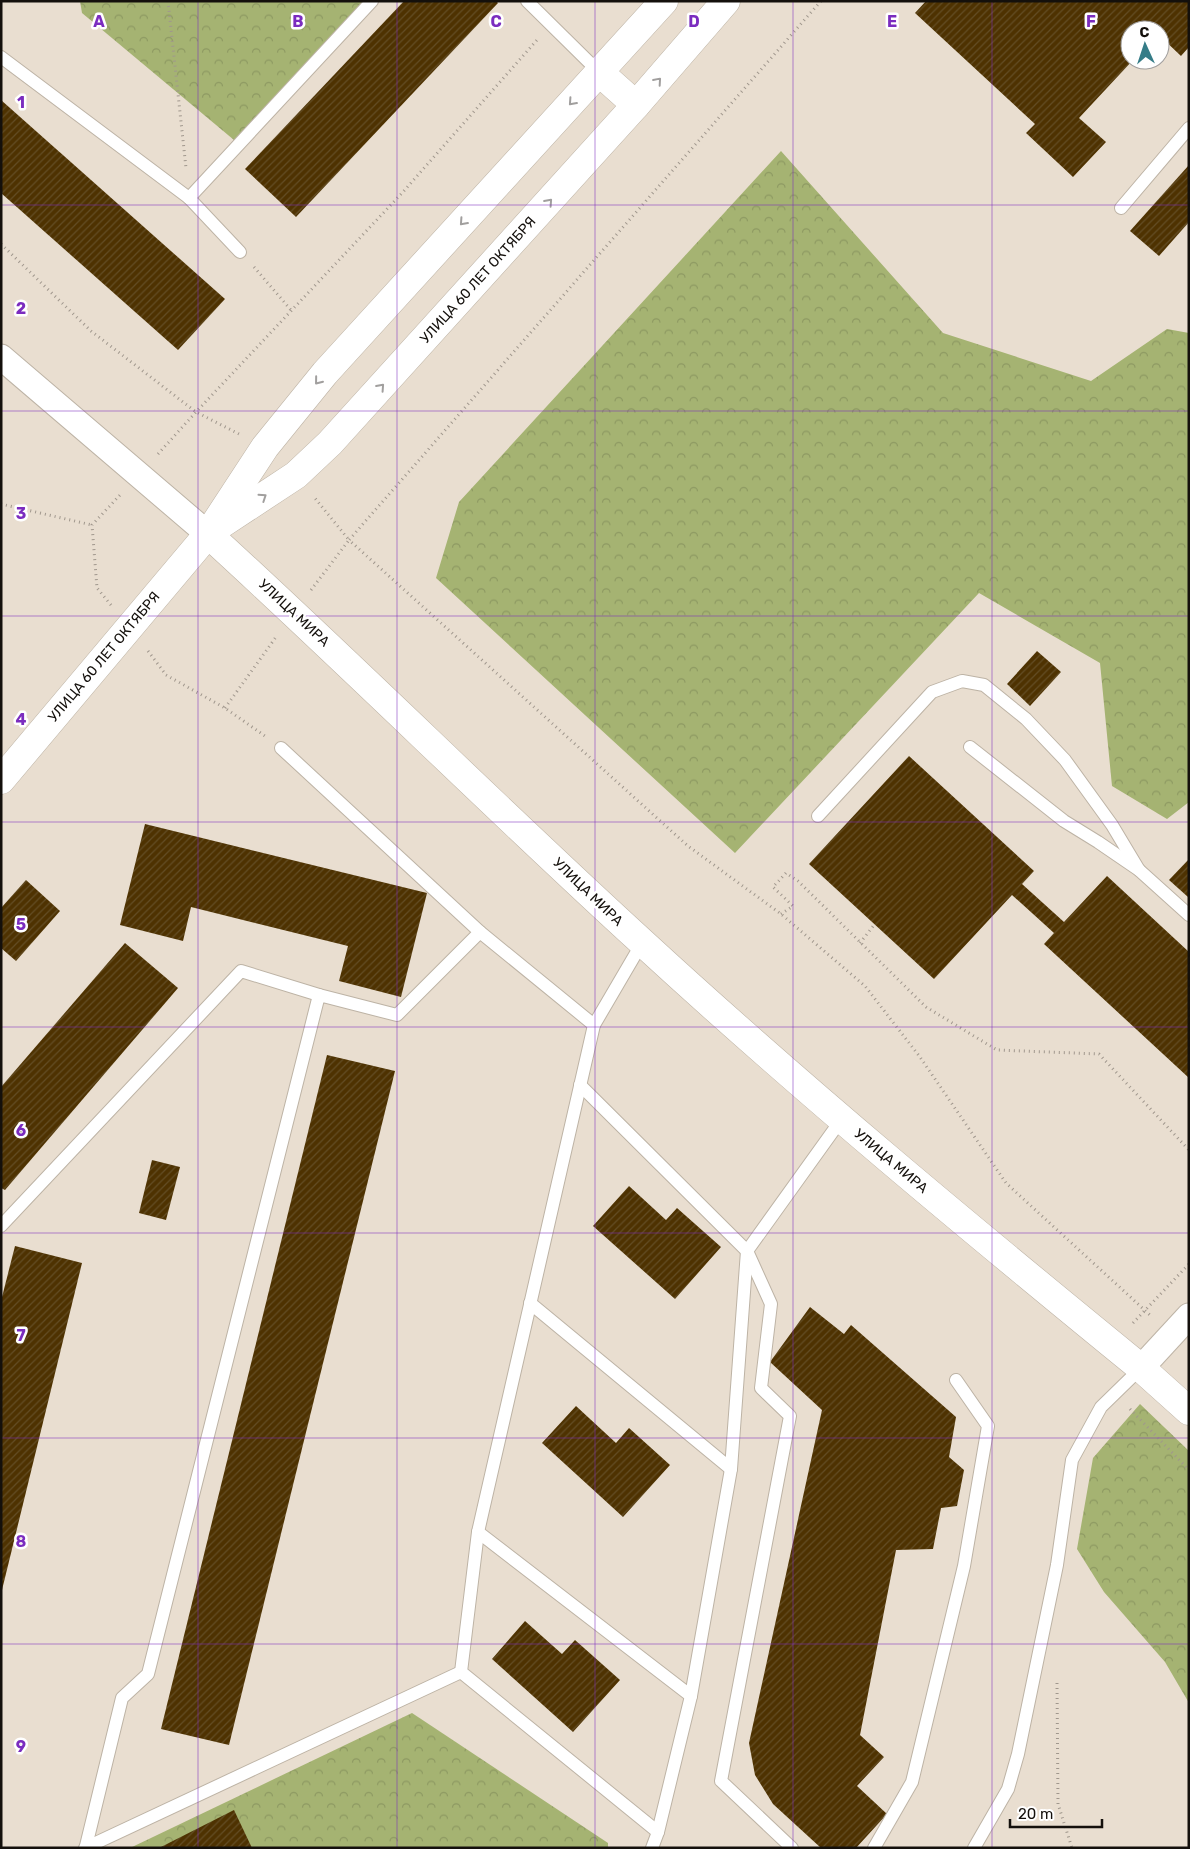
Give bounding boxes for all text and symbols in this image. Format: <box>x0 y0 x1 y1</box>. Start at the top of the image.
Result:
text: A <box>93 12 105 31</box>
text: B <box>292 12 304 31</box>
text: C <box>490 12 502 31</box>
text: D <box>688 12 700 31</box>
text: E <box>887 12 897 31</box>
text: F <box>1086 12 1096 31</box>
north arrow <box>1120 20 1170 70</box>
text: С <box>1139 24 1150 41</box>
one-way arrow <box>652 77 661 86</box>
text: 1 <box>17 93 25 112</box>
one-way arrow <box>569 96 578 105</box>
one-way arrow <box>543 198 552 207</box>
street label: УЛИЦА 60 ЛЕТ ОКТЯБРЯ <box>417 213 539 347</box>
one-way arrow <box>460 216 469 225</box>
text: 2 <box>16 299 26 318</box>
one-way arrow <box>315 376 324 385</box>
one-way arrow <box>375 383 384 392</box>
one-way arrow <box>257 494 267 503</box>
text: 3 <box>16 504 26 523</box>
street label: УЛИЦА МИРА <box>255 576 334 651</box>
street label: УЛИЦА 60 ЛЕТ ОКТЯБРЯ <box>45 588 163 726</box>
text: 4 <box>16 710 27 729</box>
street label: УЛИЦА МИРА <box>549 854 627 930</box>
text: 5 <box>16 915 26 934</box>
text: 6 <box>16 1121 26 1140</box>
street label: УЛИЦА МИРА <box>851 1125 932 1197</box>
text: 7 <box>16 1326 26 1345</box>
text: 8 <box>16 1532 27 1551</box>
text: 9 <box>16 1737 26 1756</box>
scale bar <box>1010 1796 1102 1828</box>
text: 20 m <box>1018 1805 1053 1823</box>

